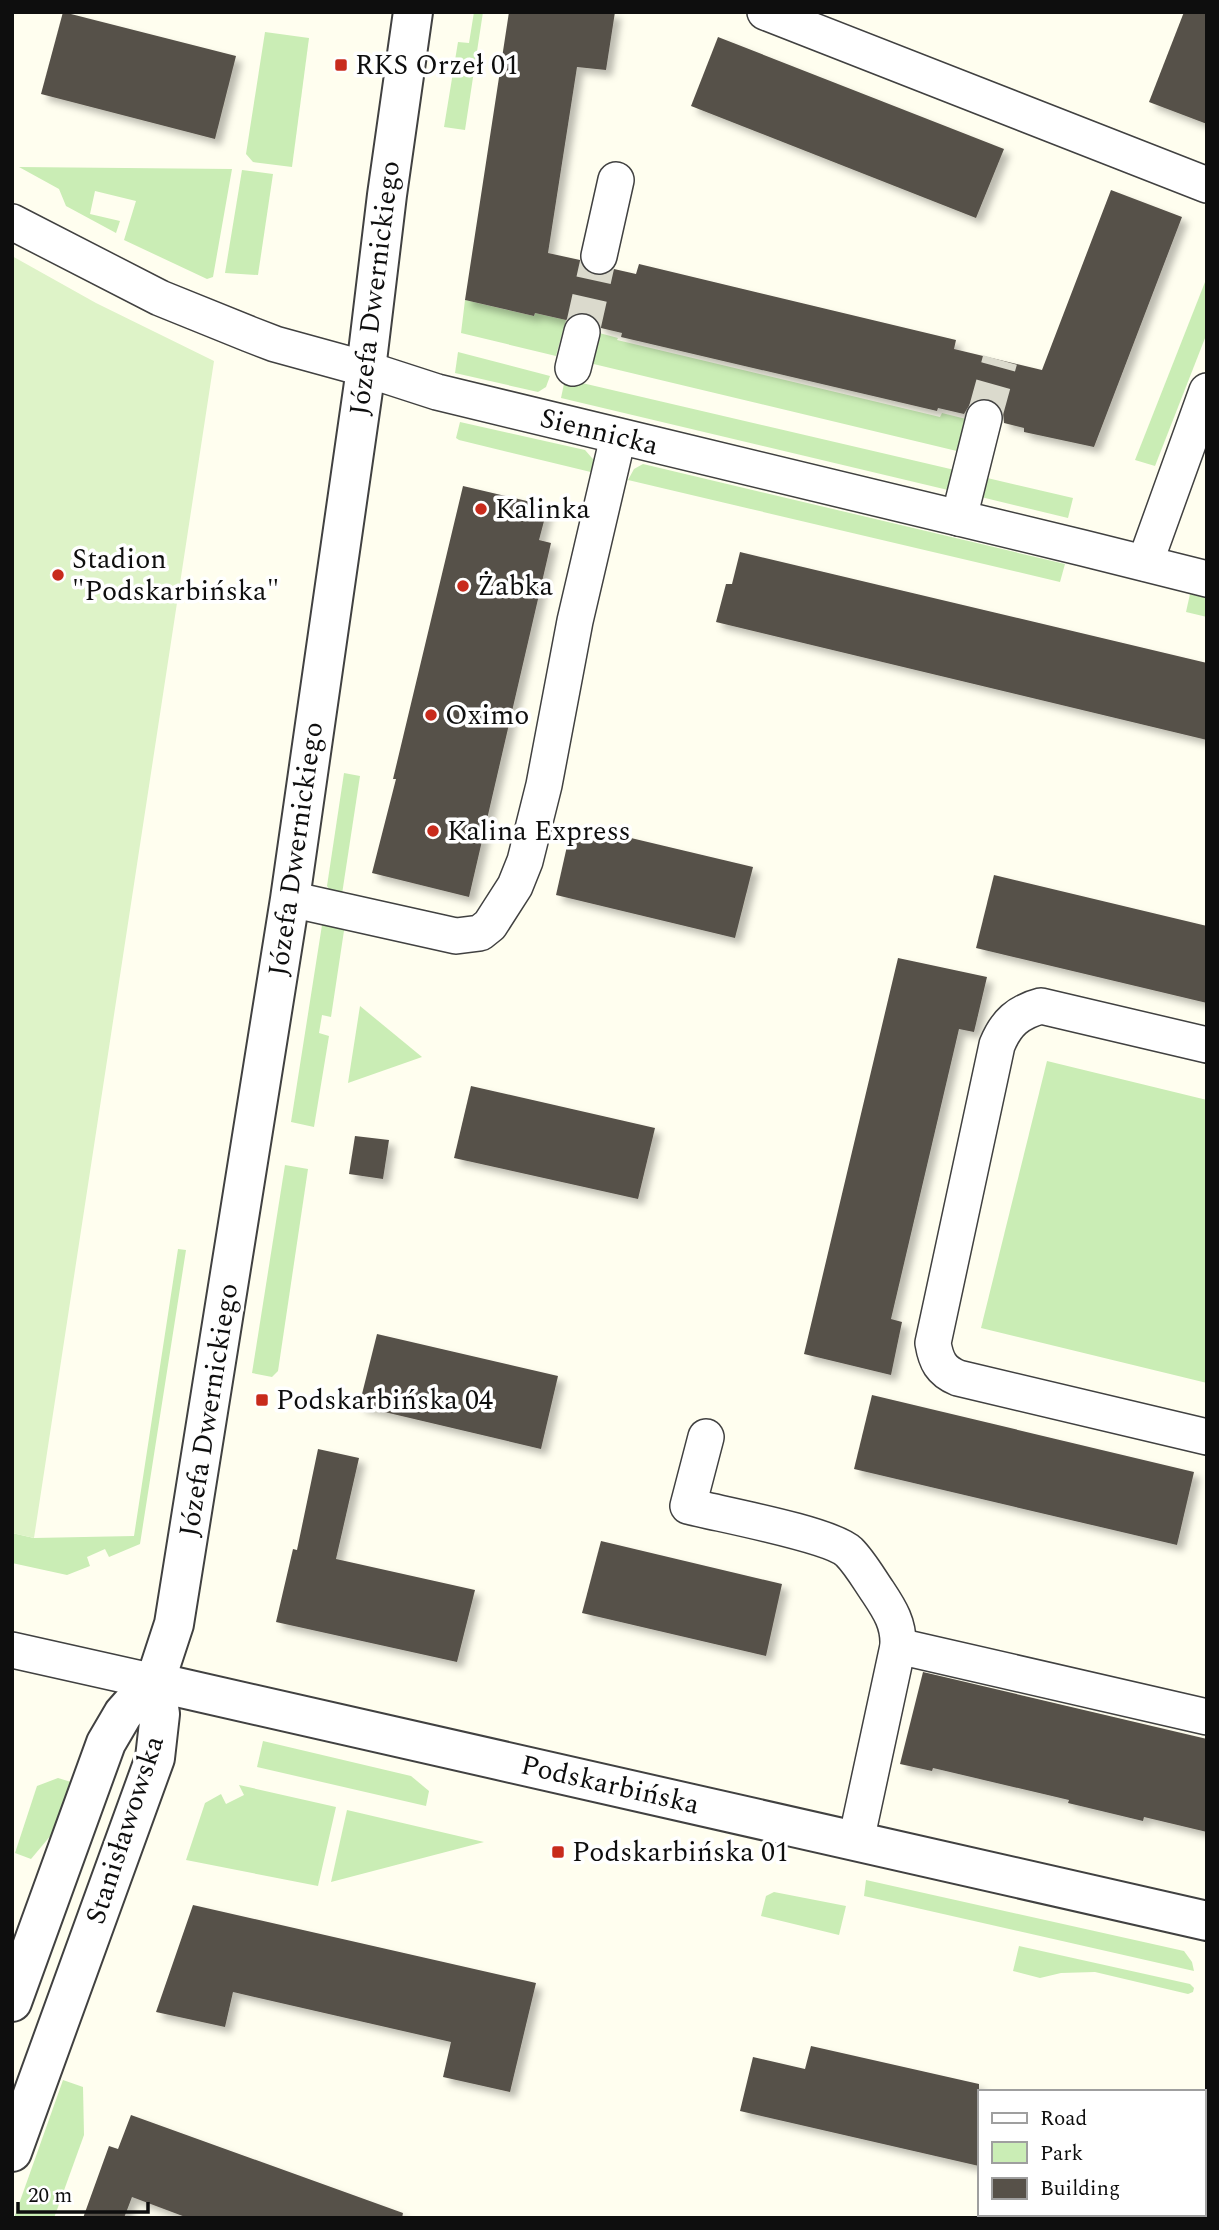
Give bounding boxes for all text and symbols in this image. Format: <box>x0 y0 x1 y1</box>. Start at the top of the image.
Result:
place label: RKS Orzeł 01 <box>355 44 519 87</box>
marker: RKS Orzeł 01 <box>333 57 349 73</box>
street label: Józefa Dwernickiego <box>338 158 412 418</box>
street label: Siennicka <box>535 397 663 468</box>
place label: Kalinka <box>495 488 591 531</box>
marker: Kalinka <box>473 501 489 517</box>
place label: Stadion "Podskarbińska" <box>72 538 279 613</box>
place label: Żabka <box>477 565 554 608</box>
marker: Stadion "Podskarbińska" <box>50 567 66 583</box>
marker: Żabka <box>455 578 471 594</box>
place label: Oximo <box>445 694 529 737</box>
marker: Oximo <box>423 707 439 723</box>
street label: Józefa Dwernickiego <box>257 719 335 979</box>
place label: Kalina Express <box>447 810 631 853</box>
marker: Kalina Express <box>425 823 441 839</box>
street label: Józefa Dwernickiego <box>168 1280 250 1540</box>
place label: Podskarbińska 04 <box>276 1379 493 1422</box>
marker: Podskarbińska 04 <box>254 1392 270 1408</box>
street label: Stanisławowska <box>74 1730 176 1930</box>
street label: Podskarbińska <box>516 1744 704 1826</box>
place label: Podskarbińska 01 <box>572 1831 789 1874</box>
marker: Podskarbińska 01 <box>550 1844 566 1860</box>
legend <box>978 2090 1205 2216</box>
text: Road <box>1040 2103 1087 2135</box>
text: Park <box>1040 2138 1084 2170</box>
scale bar <box>18 2170 147 2214</box>
text: Building <box>1040 2173 1120 2205</box>
text: 20 m <box>28 2180 72 2212</box>

